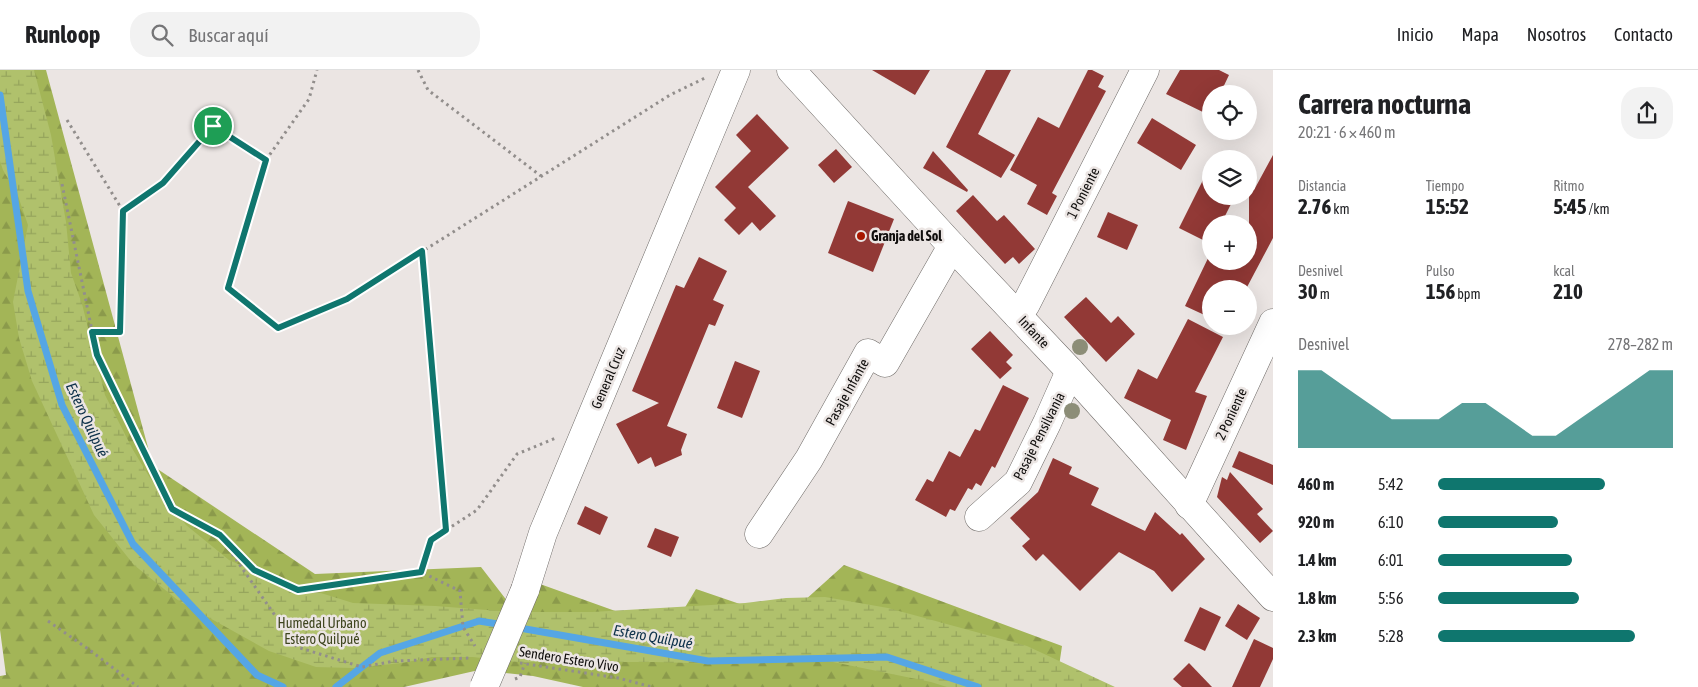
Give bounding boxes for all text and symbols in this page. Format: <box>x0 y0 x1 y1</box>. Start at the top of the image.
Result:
search box <box>130 12 480 57</box>
text: Runloop <box>25 21 100 48</box>
icon: search <box>148 21 176 49</box>
text: Buscar aquí <box>188 24 269 46</box>
text: Inicio <box>1397 24 1433 45</box>
text: Mapa <box>1461 24 1499 45</box>
text: Nosotros <box>1527 24 1586 45</box>
text: Contacto <box>1614 24 1673 45</box>
map controls <box>1202 85 1257 335</box>
button: locate <box>1202 85 1257 140</box>
button: share <box>1621 87 1673 139</box>
text: Carrera nocturna <box>1298 88 1471 120</box>
pin <box>192 105 234 147</box>
icon: arrive <box>199 112 227 140</box>
text: 20:21 · 6 × 460 m <box>1298 123 1396 141</box>
button: layers <box>1202 150 1257 205</box>
street label: 1 Poniente <box>1063 165 1103 221</box>
text: Distancia <box>1298 178 1346 194</box>
text: Tiempo <box>1426 178 1464 194</box>
text: Ritmo <box>1553 178 1584 194</box>
text: 2.76 <box>1298 194 1331 218</box>
text: 15:52 <box>1426 194 1469 218</box>
text: 5:45 <box>1553 194 1587 218</box>
text: km <box>1331 201 1350 217</box>
text: /km <box>1587 201 1610 217</box>
button: + <box>1202 215 1257 270</box>
place label: Granja del Sol <box>871 228 942 244</box>
marker: Granja del Sol <box>855 230 867 242</box>
text: Desnivel <box>1298 263 1343 279</box>
text: Pulso <box>1426 263 1455 279</box>
text: kcal <box>1553 263 1575 279</box>
text: 30 <box>1298 279 1318 303</box>
text: 156 <box>1426 279 1455 303</box>
text: 210 <box>1553 279 1583 303</box>
button: − <box>1202 280 1257 335</box>
text: m <box>1318 286 1330 302</box>
text: bpm <box>1455 286 1481 302</box>
street label: Infante <box>1015 313 1053 351</box>
text: Desnivel <box>1298 335 1349 353</box>
text: 278–282 m <box>1608 335 1673 353</box>
street label: General Cruz <box>588 345 628 411</box>
street label: Pasaje Infante <box>822 356 872 428</box>
water label: Estero Quilpué <box>63 380 112 460</box>
street label: 2 Poniente <box>1212 386 1250 442</box>
street label: Pasaje Pensilvania <box>1010 389 1068 483</box>
text: 460 m <box>1298 475 1334 493</box>
text: 5:42 <box>1378 475 1403 493</box>
text: 920 m <box>1298 513 1334 531</box>
text: 6:10 <box>1378 513 1403 531</box>
text: 1.4 km <box>1298 551 1337 569</box>
text: 6:01 <box>1378 551 1404 569</box>
text: 1.8 km <box>1298 589 1337 607</box>
text: 5:56 <box>1378 589 1403 607</box>
park label: Humedal Urbano Estero Quilpué <box>278 615 366 647</box>
water label: Estero Quilpué <box>612 621 694 652</box>
text: 2.3 km <box>1298 627 1337 645</box>
text: 5:28 <box>1378 627 1403 645</box>
street label: Sendero Estero Vivo <box>518 643 620 675</box>

